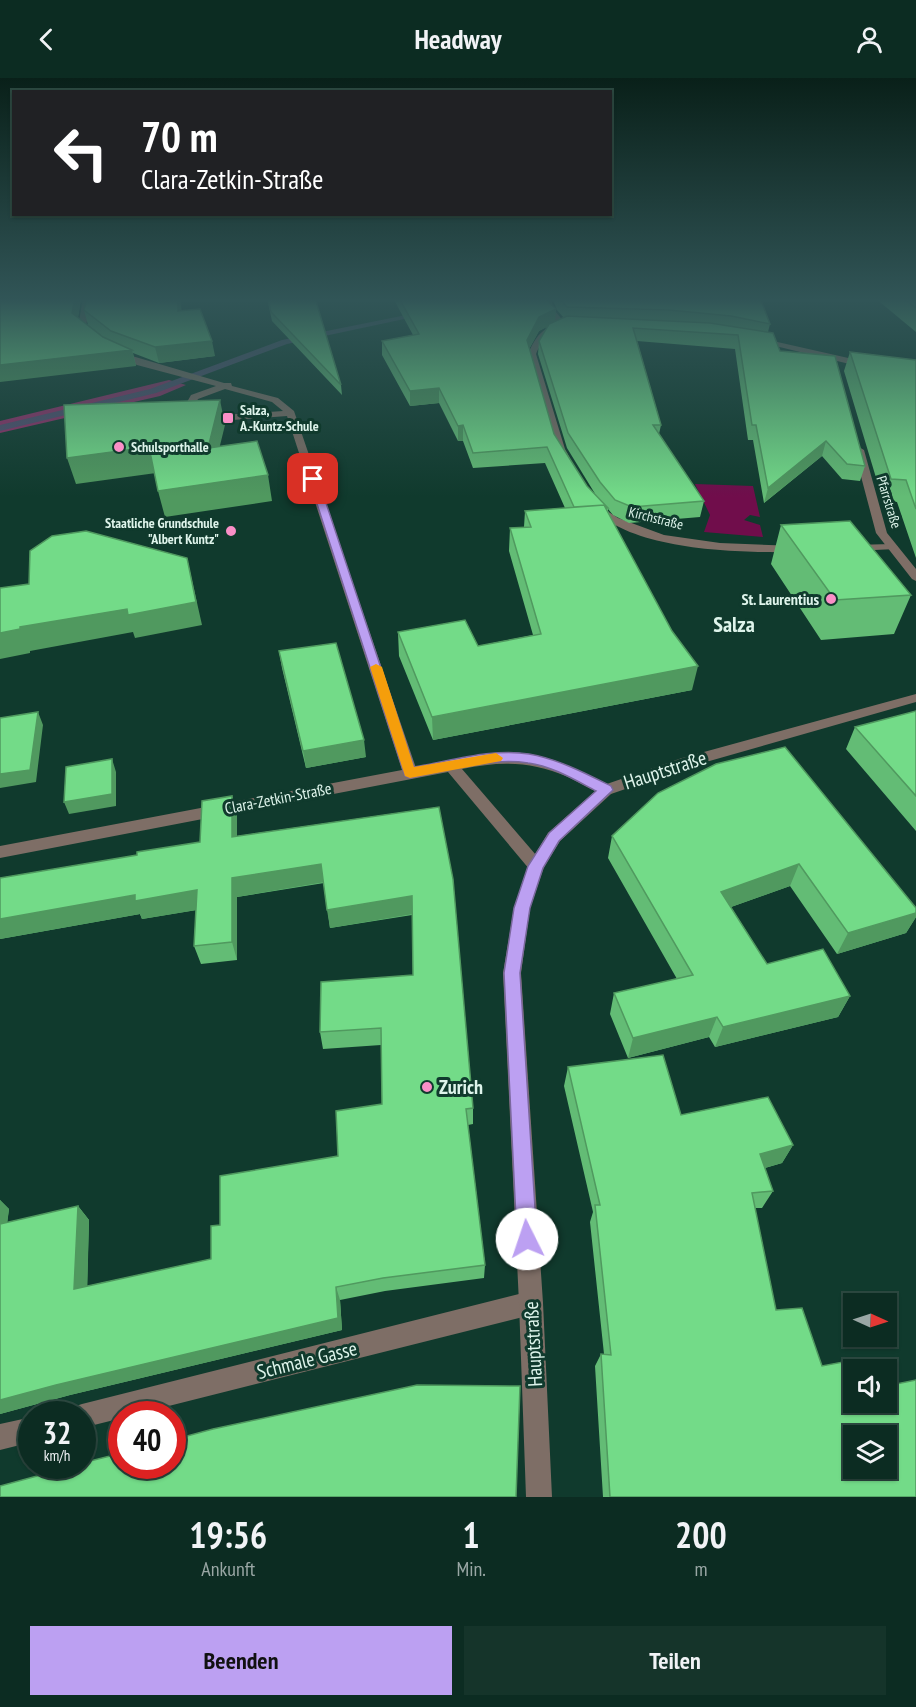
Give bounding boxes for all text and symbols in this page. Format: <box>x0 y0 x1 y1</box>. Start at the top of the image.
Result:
text: Headway <box>414 22 502 56</box>
icon: back <box>30 23 63 56</box>
icon: person <box>853 23 886 56</box>
text: 70 m <box>141 109 218 164</box>
icon: left <box>42 114 120 192</box>
text: Clara-Zetkin-Straße <box>141 162 323 196</box>
place label: Salza, A.-Kuntz-Schule <box>239 401 319 435</box>
marker: Salza, A.-Kuntz-Schule <box>221 411 235 425</box>
place label: Schulsporthalle <box>131 438 209 456</box>
marker: Schulsporthalle <box>112 440 126 454</box>
pin <box>287 453 338 504</box>
icon: arrive <box>296 462 329 495</box>
street label: Pfarrstraße <box>873 474 906 531</box>
street label: Kirchstraße <box>627 503 685 534</box>
place label: Staatliche Grundschule "Albert Kuntz" <box>105 514 219 548</box>
marker: Staatliche Grundschule "Albert Kuntz" <box>224 524 238 538</box>
place label: St. Laurentius <box>741 589 819 609</box>
marker: St. Laurentius <box>824 592 838 606</box>
district label: Salza <box>713 610 755 638</box>
street label: Hauptstraße <box>620 744 710 796</box>
street label: Clara-Zetkin-Straße <box>223 778 333 818</box>
place label: Zurich <box>439 1074 483 1100</box>
marker: Zurich <box>420 1080 434 1094</box>
position arrow <box>495 1207 559 1271</box>
north arrow <box>843 1293 897 1347</box>
map controls <box>843 1293 897 1479</box>
street label: Hauptstraße <box>518 1301 548 1387</box>
street label: Schmale Gasse <box>254 1335 360 1385</box>
button: sound <box>843 1359 897 1413</box>
speed limit sign: 40 <box>108 1401 186 1479</box>
text: 32 <box>43 1413 71 1452</box>
button: layers <box>843 1425 897 1479</box>
text: km/h <box>44 1446 70 1465</box>
text: 19:56 <box>189 1511 267 1558</box>
text: 1 <box>463 1511 480 1558</box>
text: 200 <box>675 1511 727 1558</box>
text: Ankunft <box>201 1556 255 1582</box>
text: Min. <box>456 1556 486 1582</box>
text: m <box>694 1556 707 1582</box>
button: Beenden <box>30 1626 452 1695</box>
button: Teilen <box>464 1626 886 1695</box>

